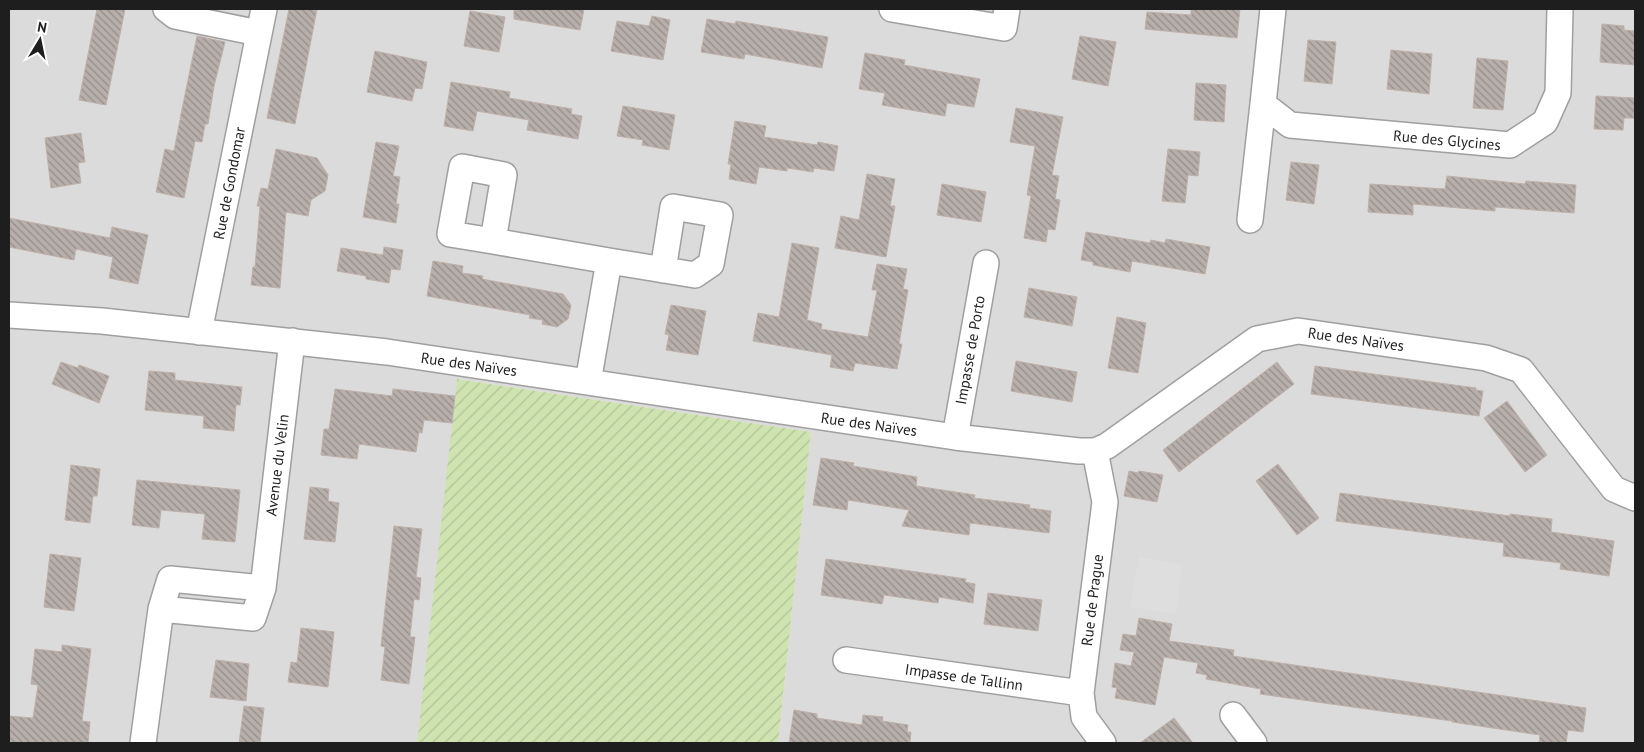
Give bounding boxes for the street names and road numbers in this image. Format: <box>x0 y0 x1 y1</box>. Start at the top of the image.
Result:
street label: Rue de Gondomar <box>209 125 249 241</box>
street label: Rue des Glycines <box>1392 126 1502 154</box>
street label: Impasse de Porto <box>951 294 989 406</box>
street label: Rue des Naïves <box>1307 323 1405 355</box>
street label: Rue des Naïves <box>420 348 518 380</box>
street label: Rue des Naïves <box>820 408 918 440</box>
street label: Avenue du Velin <box>261 413 293 517</box>
street label: Rue de Prague <box>1077 553 1107 647</box>
street label: Impasse de Tallinn <box>904 659 1024 695</box>

